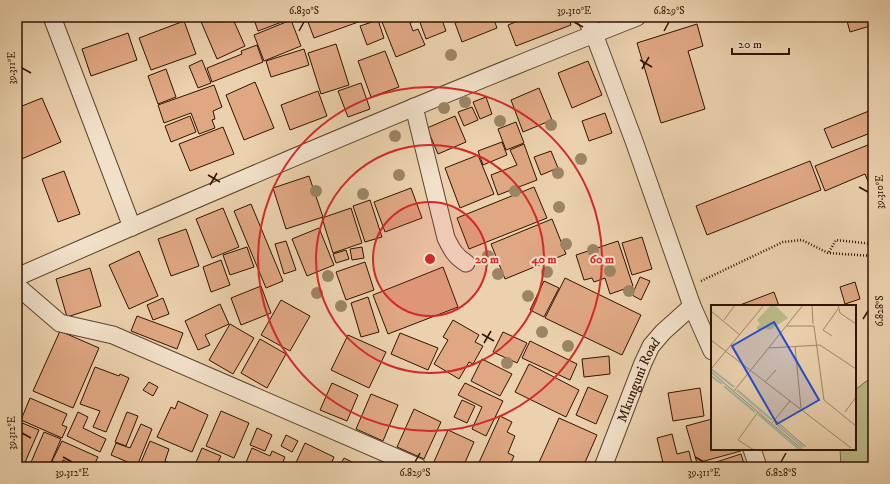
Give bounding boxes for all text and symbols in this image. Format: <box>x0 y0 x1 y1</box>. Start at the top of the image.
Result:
text: 6.830°S <box>289 5 319 17</box>
text: 39.310°E <box>557 5 591 17</box>
text: 6.829°S <box>654 5 684 17</box>
scale bar <box>732 30 789 56</box>
text: 20 m <box>738 37 762 52</box>
text: 39.311°E <box>6 52 18 84</box>
text: 39.310°E <box>874 175 886 209</box>
centre of rings <box>423 252 437 266</box>
text: 20 m <box>475 252 499 267</box>
text: 40 m <box>531 252 556 267</box>
text: 60 m <box>590 252 614 267</box>
text: 6.828°S <box>874 296 886 326</box>
inset map <box>711 305 856 450</box>
street label: Mkunguni Road <box>613 334 664 425</box>
text: 39.312°E <box>6 416 18 450</box>
text: 39.312°E <box>55 467 89 479</box>
text: 6.829°S <box>400 467 430 479</box>
text: 39.311°E <box>688 467 720 479</box>
text: 6.828°S <box>766 467 796 479</box>

